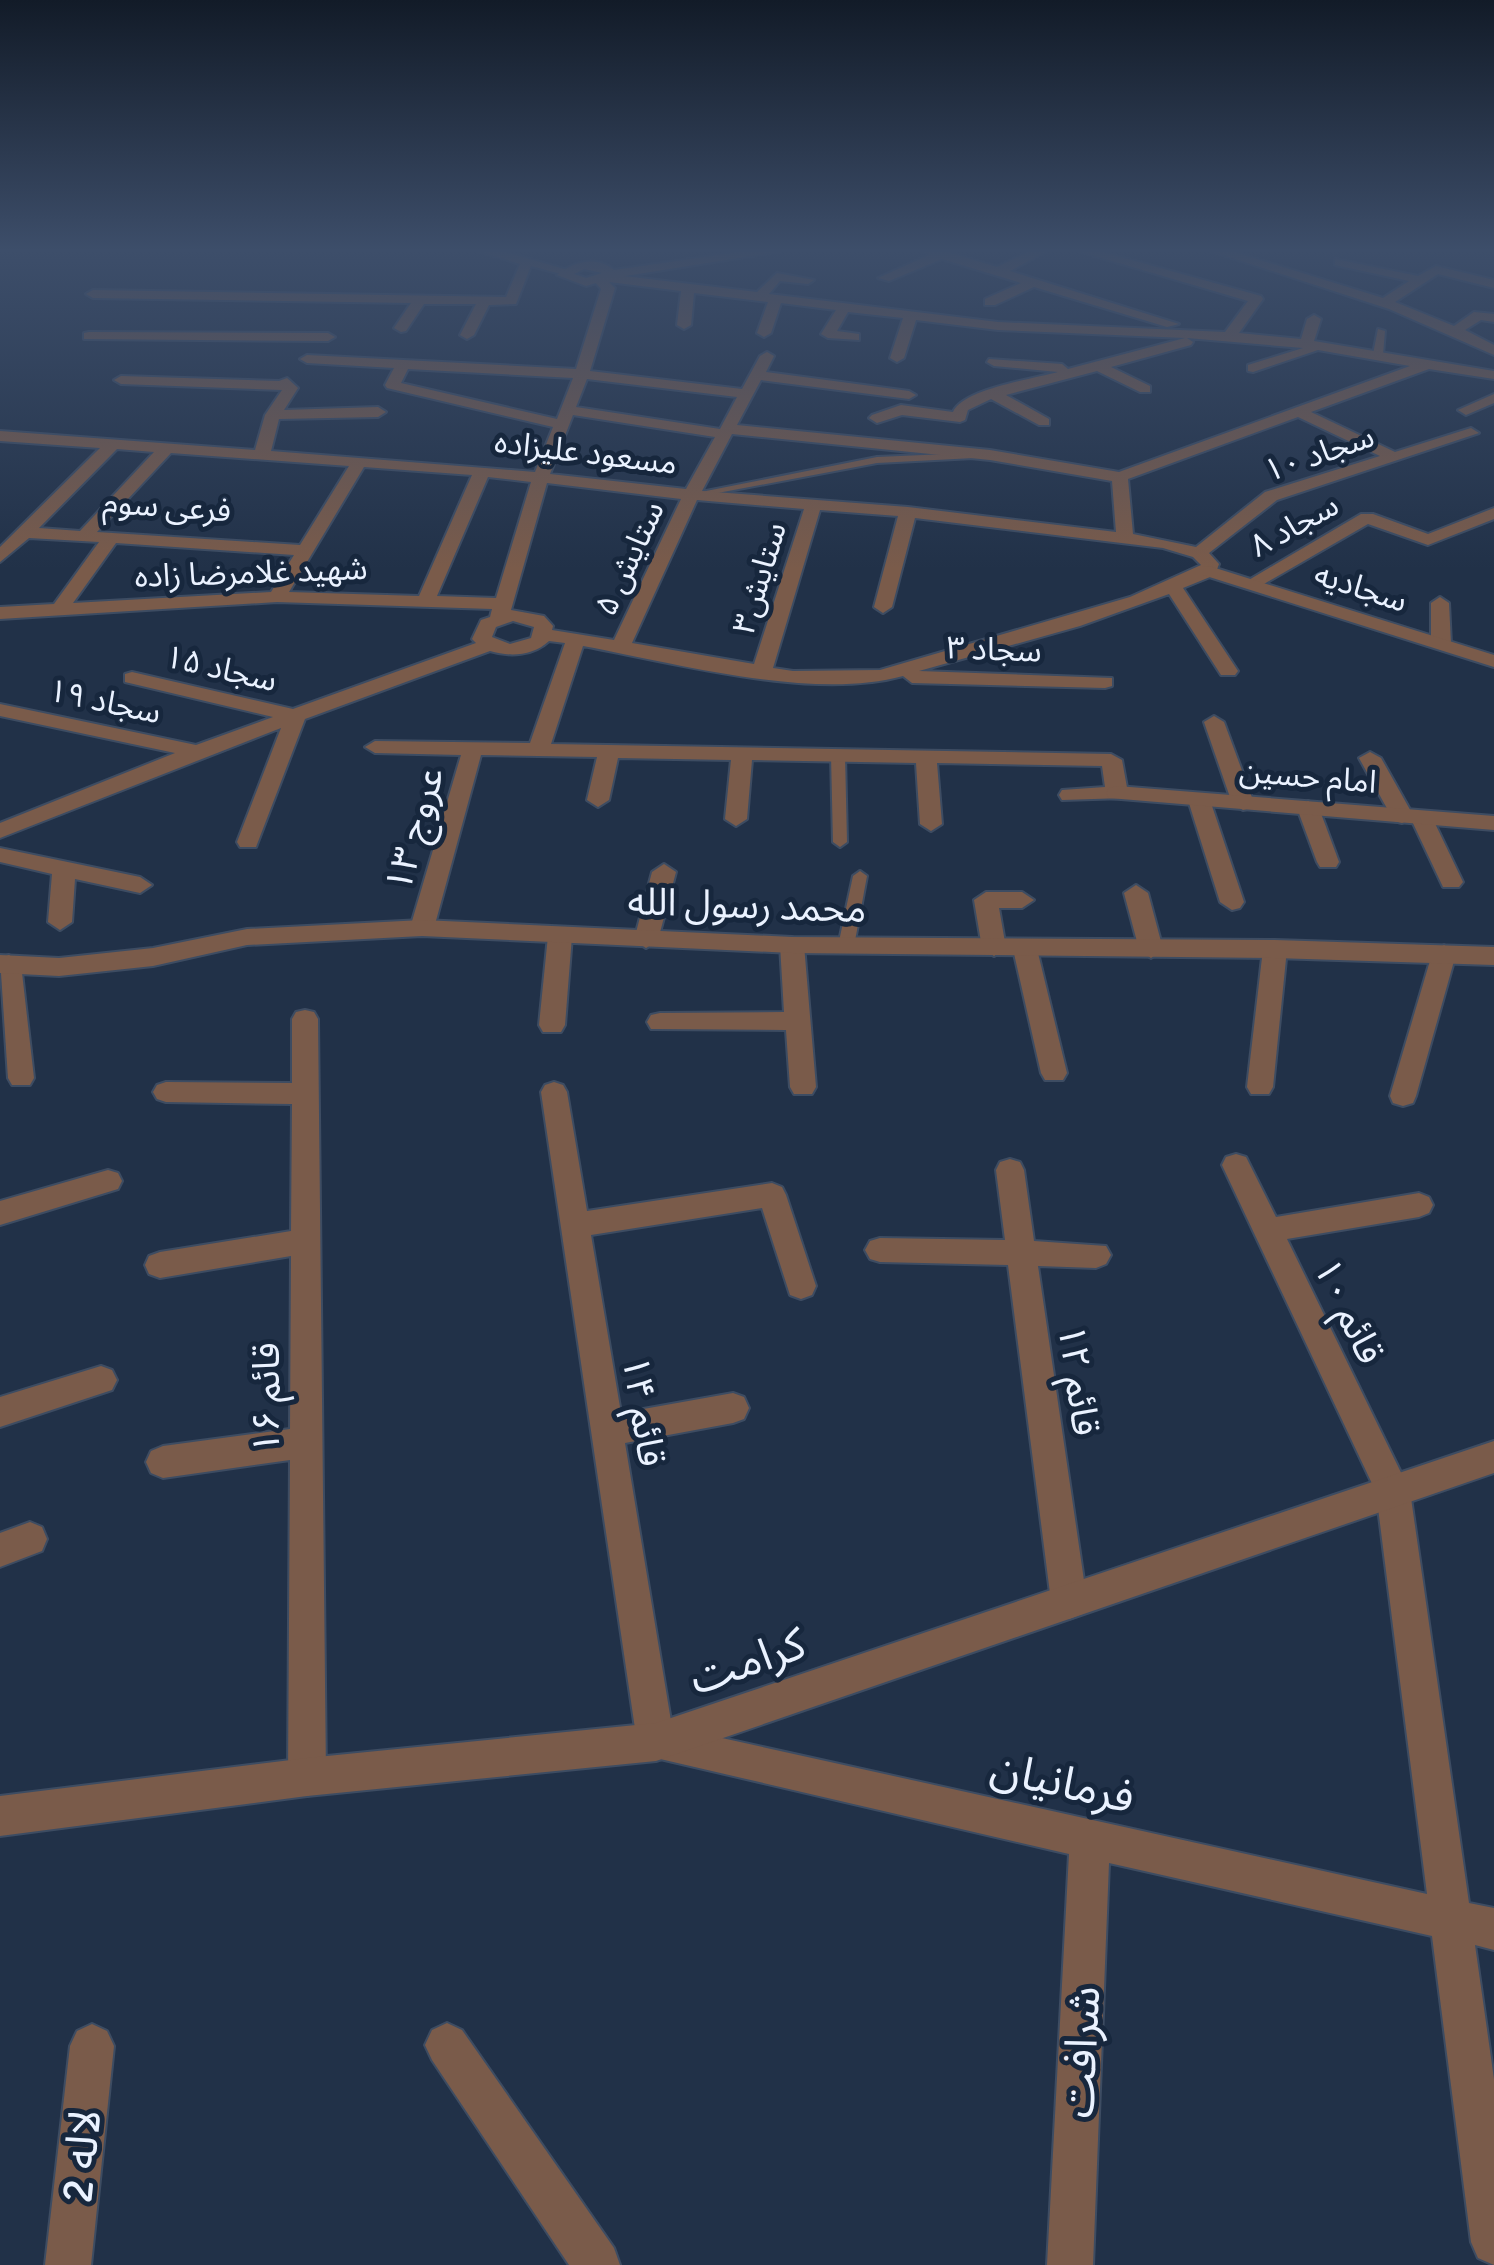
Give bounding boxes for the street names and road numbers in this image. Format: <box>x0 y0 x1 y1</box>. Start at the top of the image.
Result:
street label: سجاد ۱۰ <box>1259 417 1379 490</box>
street label: مسعود علیزاده <box>493 422 679 483</box>
street label: فرعی سوم <box>101 483 232 534</box>
street label: سجاد ۸ <box>1243 485 1345 566</box>
street label: ستایش ۵ <box>586 495 673 622</box>
street label: ستایش۳ <box>724 518 795 639</box>
street label: شهید غلامرضا زاده <box>134 549 368 596</box>
street label: سجادیه <box>1310 554 1412 621</box>
street label: سجاد ۳ <box>946 628 1042 671</box>
street label: سجاد ۱۵ <box>161 637 281 700</box>
street label: سجاد ۱۹ <box>45 671 165 732</box>
street label: امام حسین <box>1237 751 1378 806</box>
street label: عروج ۱۳ <box>374 761 458 898</box>
street label: محمد رسول الله <box>627 878 867 933</box>
street label: قائم ۱۰ <box>1299 1251 1394 1374</box>
street label: قائم ۱۲ <box>1043 1322 1110 1439</box>
street label: قائم ۱۶ <box>243 1342 295 1454</box>
street label: قائم ۱۴ <box>607 1352 675 1471</box>
street label: کرامت <box>682 1616 813 1707</box>
street label: فرمانیان <box>986 1739 1140 1826</box>
street label: شرافت <box>1051 1985 1112 2119</box>
street label: لاله 2 <box>49 2107 114 2206</box>

